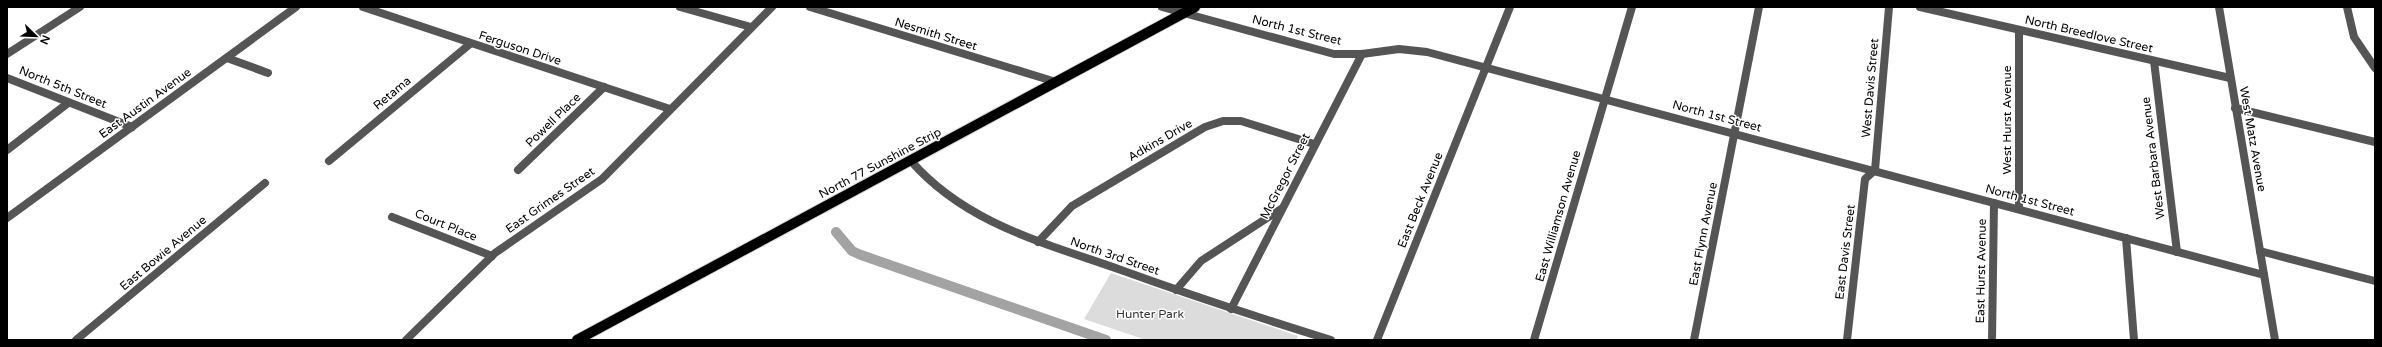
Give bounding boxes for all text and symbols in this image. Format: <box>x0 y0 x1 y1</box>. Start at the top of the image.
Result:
street label: North 1st Street <box>1251 12 1344 48</box>
street label: North Breedlove Street <box>2024 12 2155 56</box>
street label: Nesmith Street <box>893 15 979 53</box>
north arrow <box>16 16 56 56</box>
street label: Ferguson Drive <box>477 28 563 68</box>
text: N <box>37 33 52 46</box>
street label: West Davis Street <box>1859 37 1881 138</box>
street label: North 5th Street <box>17 63 109 111</box>
street label: East Austin Avenue <box>96 65 194 141</box>
street label: West Hurst Avenue <box>2000 65 2014 174</box>
street label: Retama <box>370 73 414 113</box>
street label: West Matz Avenue <box>2237 85 2269 193</box>
street label: Powell Place <box>522 90 584 150</box>
street label: West Barbara Avenue <box>2139 96 2167 220</box>
street label: North 1st Street <box>1671 97 1763 135</box>
street label: Adkins Drive <box>1125 116 1195 164</box>
street label: North 77 Sunshine Strip <box>816 125 944 201</box>
street label: McGregor Street <box>1257 130 1313 221</box>
street label: East Williamson Avenue <box>1533 149 1584 283</box>
street label: East Beck Avenue <box>1394 150 1446 250</box>
street label: East Grimes Street <box>503 164 598 236</box>
street label: East Flynn Avenue <box>1686 181 1720 287</box>
street label: North 1st Street <box>1984 181 2076 219</box>
street label: East Davis Street <box>1832 203 1858 300</box>
street label: Court Place <box>413 206 479 244</box>
street label: East Bowie Avenue <box>117 213 209 293</box>
street label: East Hurst Avenue <box>1973 218 1989 324</box>
street label: North 3rd Street <box>1069 234 1162 278</box>
park label: Hunter Park <box>1116 307 1184 321</box>

